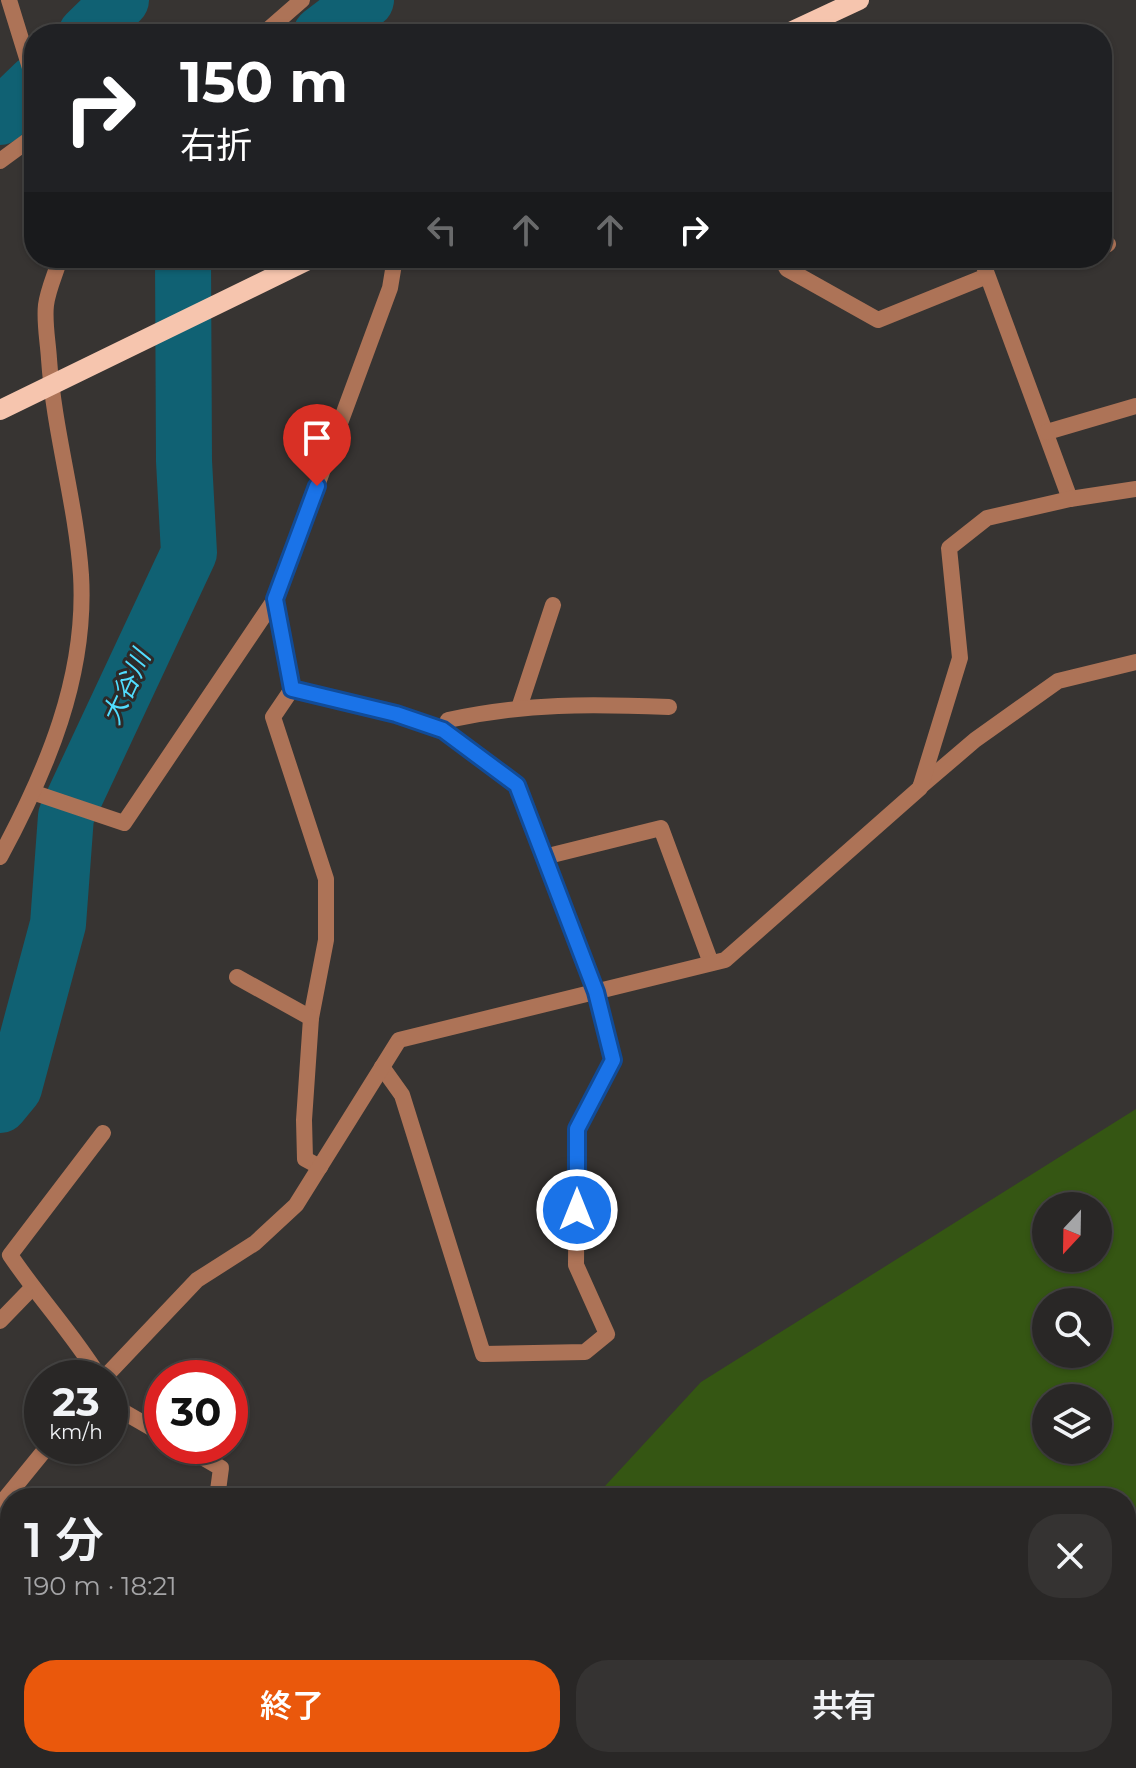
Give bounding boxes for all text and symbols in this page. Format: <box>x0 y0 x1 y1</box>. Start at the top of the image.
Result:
text: 150 m <box>180 48 348 116</box>
icon: right <box>48 56 152 160</box>
text: 右折 <box>180 123 252 167</box>
icon: left <box>420 208 464 252</box>
icon: ahead <box>504 208 548 252</box>
icon: ahead <box>588 208 632 252</box>
icon: right <box>672 208 716 252</box>
pin <box>283 404 351 486</box>
icon: arrive <box>295 416 339 460</box>
water label: 大谷川 <box>95 642 158 729</box>
position arrow <box>535 1168 619 1252</box>
north arrow <box>1032 1192 1112 1272</box>
map controls <box>1032 1192 1112 1464</box>
button: search <box>1032 1288 1112 1368</box>
speed limit sign: 30 <box>144 1360 248 1464</box>
text: 23 <box>52 1377 100 1426</box>
button: layers <box>1032 1384 1112 1464</box>
text: km/h <box>49 1420 103 1444</box>
text: 1 分 <box>24 1511 104 1569</box>
button: close <box>1028 1514 1112 1598</box>
text: 190 m · 18:21 <box>24 1570 177 1602</box>
button: 終了 <box>24 1660 560 1752</box>
button: 共有 <box>576 1660 1112 1752</box>

